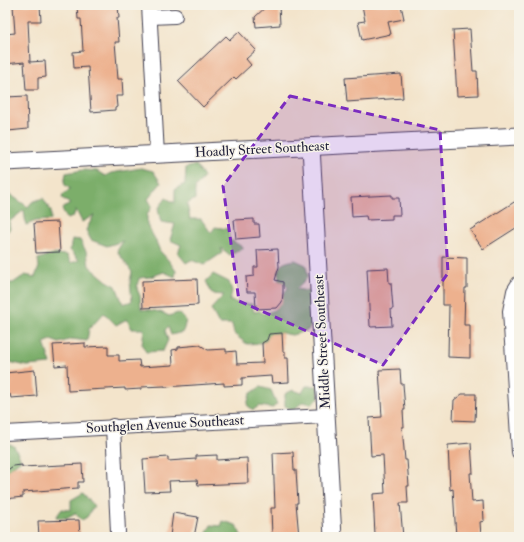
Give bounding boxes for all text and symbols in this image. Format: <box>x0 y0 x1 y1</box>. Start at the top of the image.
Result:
street label: Hoadly Street Southeast <box>194 137 330 162</box>
street label: Middle Street Southeast <box>310 274 334 410</box>
street label: Southglen Avenue Southeast <box>86 411 245 437</box>

